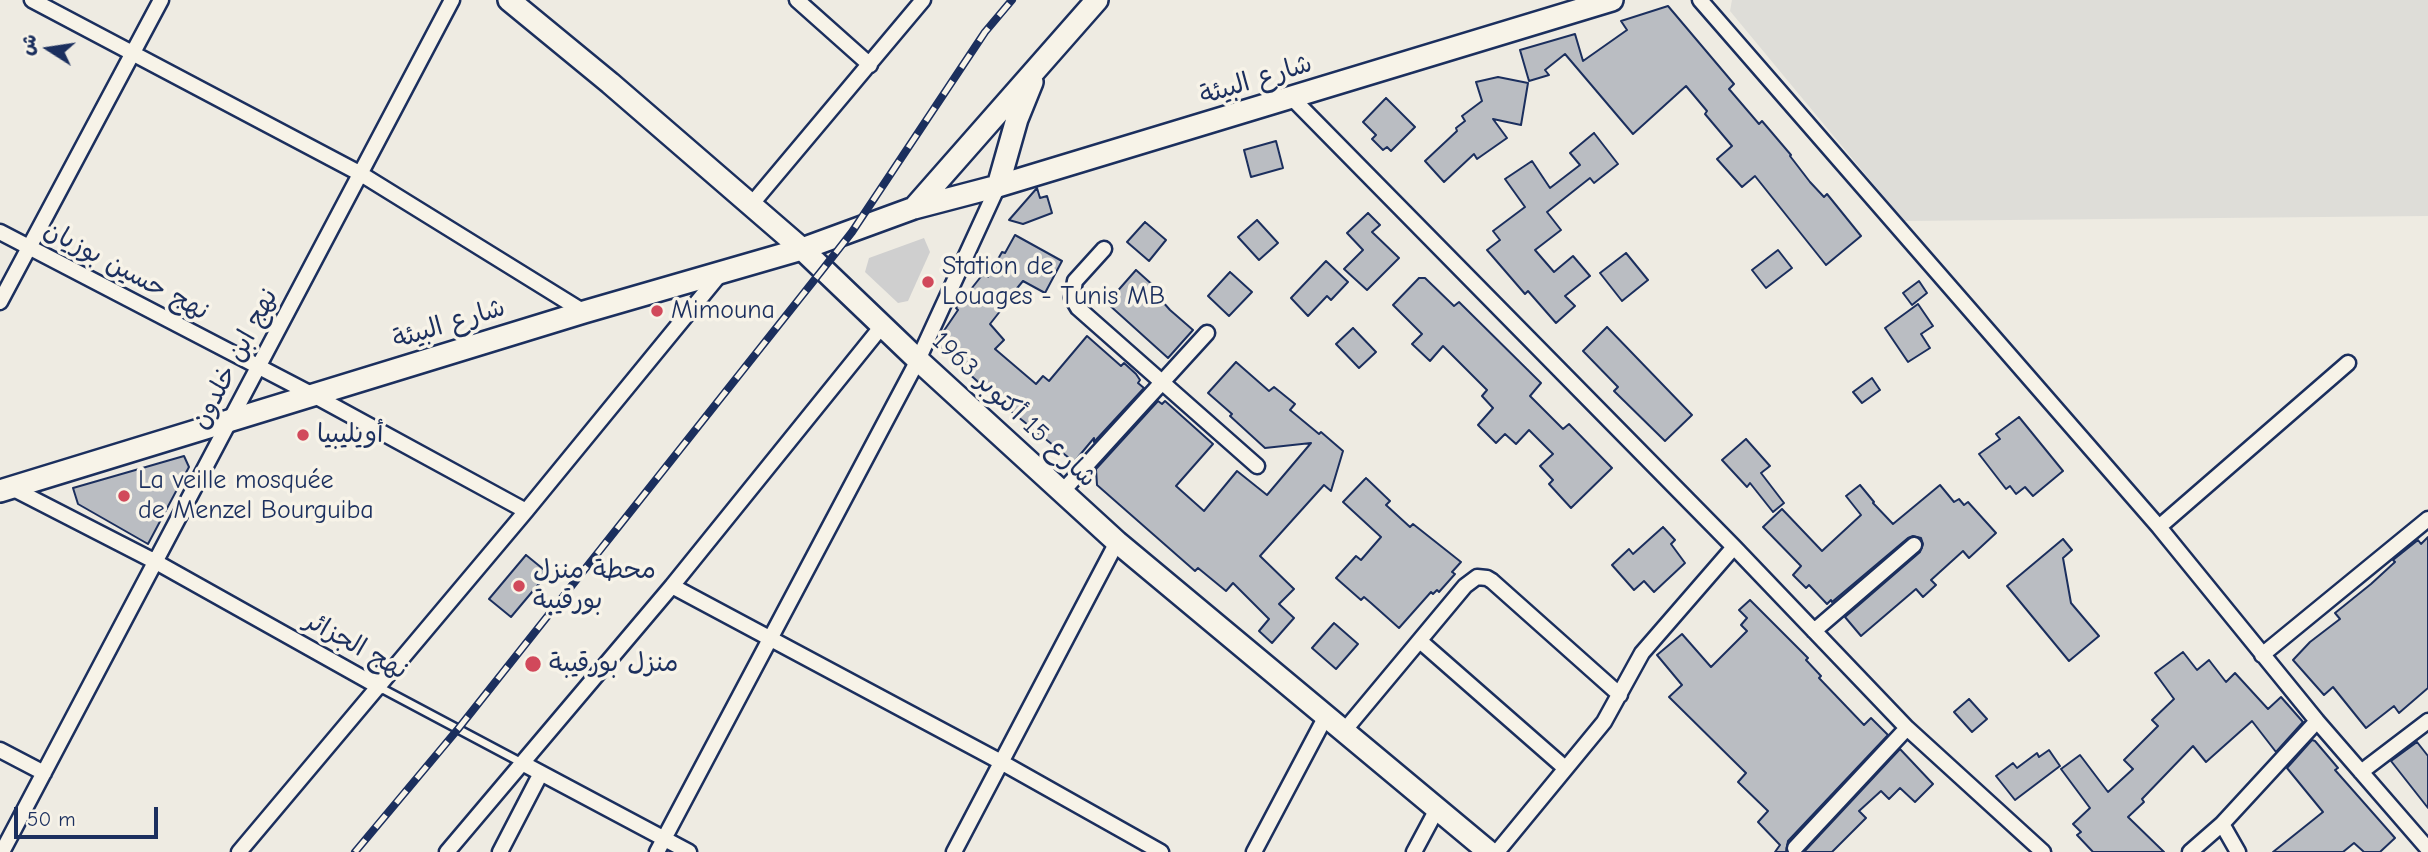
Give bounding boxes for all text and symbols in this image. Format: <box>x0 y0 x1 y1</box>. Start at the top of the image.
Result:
north arrow <box>14 14 84 84</box>
text: ش <box>16 32 41 57</box>
street label: شارع البيئة <box>1196 48 1316 112</box>
street label: نهج حسين بوزيان <box>38 214 214 328</box>
place label: Station de Louages - Tunis MB <box>942 251 1165 312</box>
marker: Station de Louages - Tunis MB <box>920 274 936 290</box>
street label: نهج ابن خلدون <box>185 283 285 435</box>
street label: شارع البيئة <box>389 292 509 356</box>
place label: Mimouna <box>671 295 775 327</box>
marker: Mimouna <box>649 303 665 319</box>
street label: شارع 15 أكتوبر 1963 <box>925 326 1103 494</box>
place label: أويليبيا <box>317 419 383 451</box>
marker: أويليبيا <box>295 427 311 443</box>
place label: La veille mosquée de Menzel Bourguiba <box>138 465 374 526</box>
marker: La veille mosquée de Menzel Bourguiba <box>116 488 132 504</box>
place label: محطة منزل بورقيبة <box>533 555 656 616</box>
marker: محطة منزل بورقيبة <box>511 578 527 594</box>
street label: نهج الجزائر <box>299 605 413 687</box>
place label: منزل بورقيبة <box>549 648 678 680</box>
marker: منزل بورقيبة <box>523 654 543 674</box>
scale bar <box>18 792 161 836</box>
text: 50 m <box>27 807 76 831</box>

